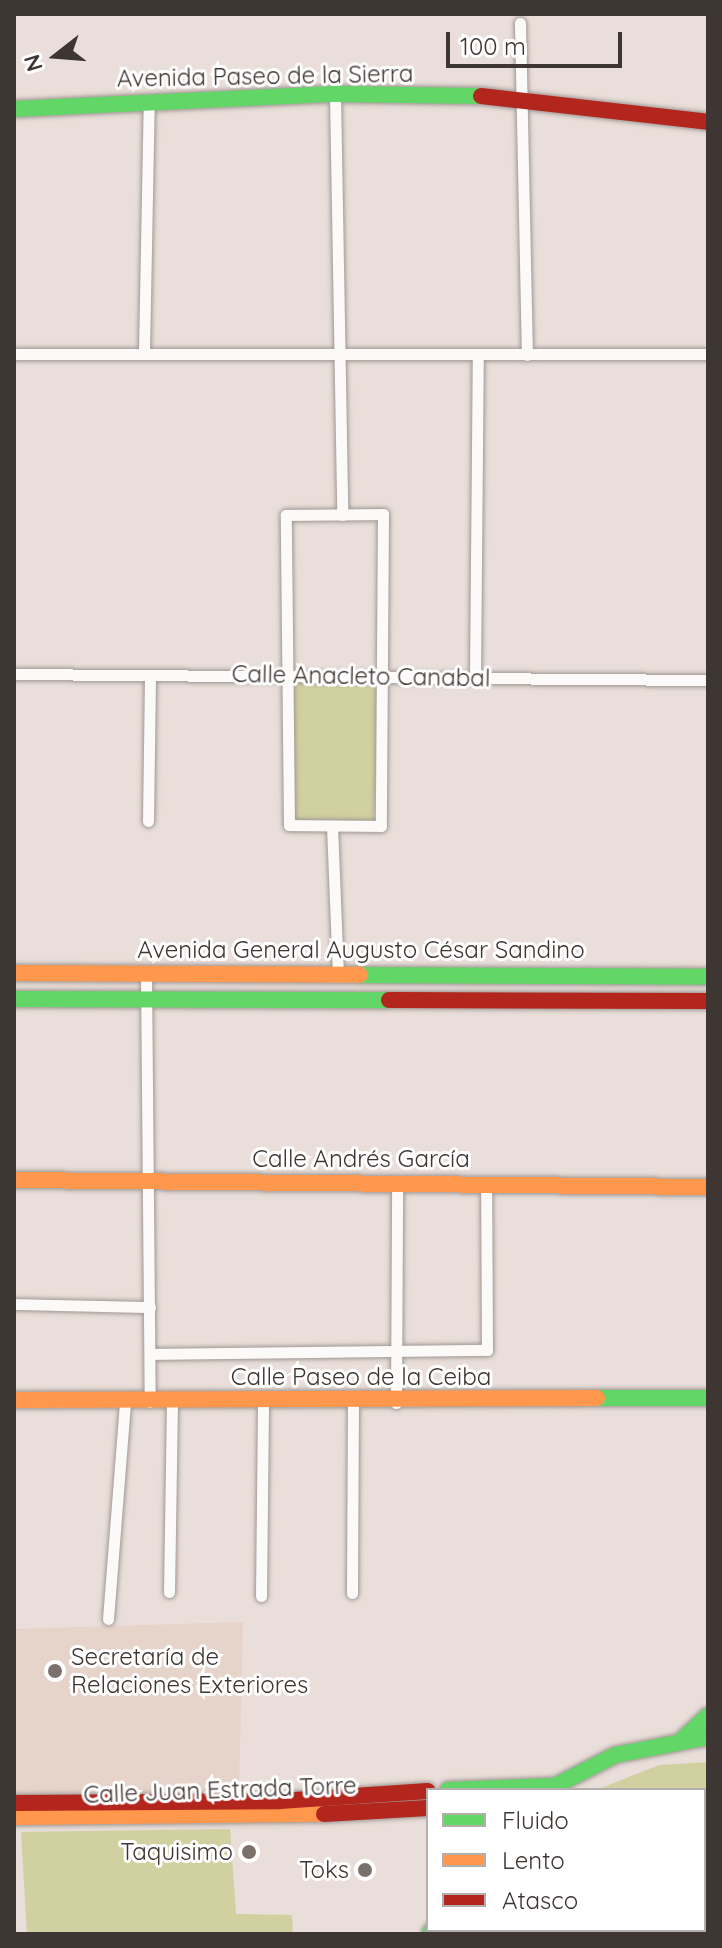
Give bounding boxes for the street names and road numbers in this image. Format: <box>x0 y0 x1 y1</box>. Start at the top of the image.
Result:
street label: Avenida Paseo de la Sierra <box>117 59 413 93</box>
street label: Calle Anacleto Canabal <box>231 659 491 693</box>
street label: Avenida General Augusto César Sandino <box>137 936 585 964</box>
street label: Calle Andrés García <box>252 1145 470 1173</box>
street label: Calle Paseo de la Ceiba <box>231 1363 491 1391</box>
street label: Calle Juan Estrada Torre <box>83 1771 357 1809</box>

